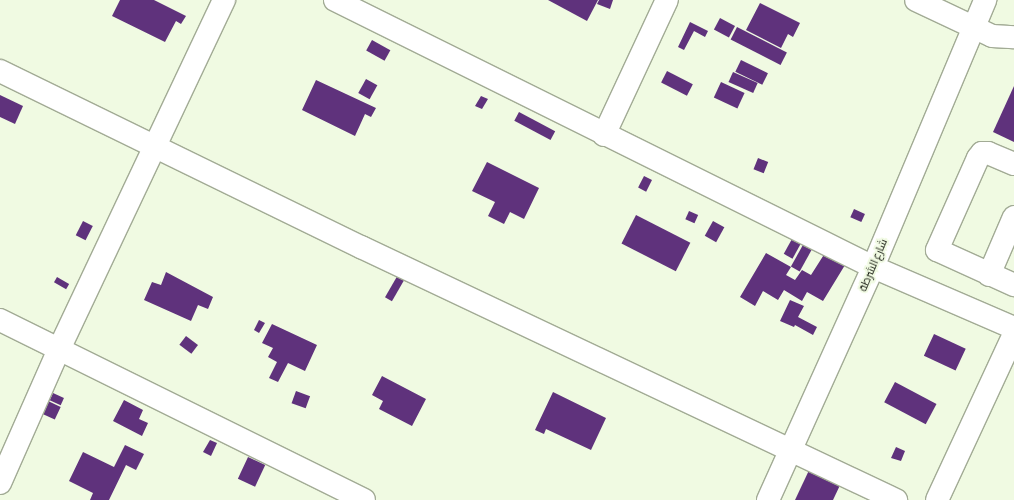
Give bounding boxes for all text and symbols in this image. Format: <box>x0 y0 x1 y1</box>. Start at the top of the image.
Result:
street label: شارع الشرطة <box>856 237 890 293</box>

